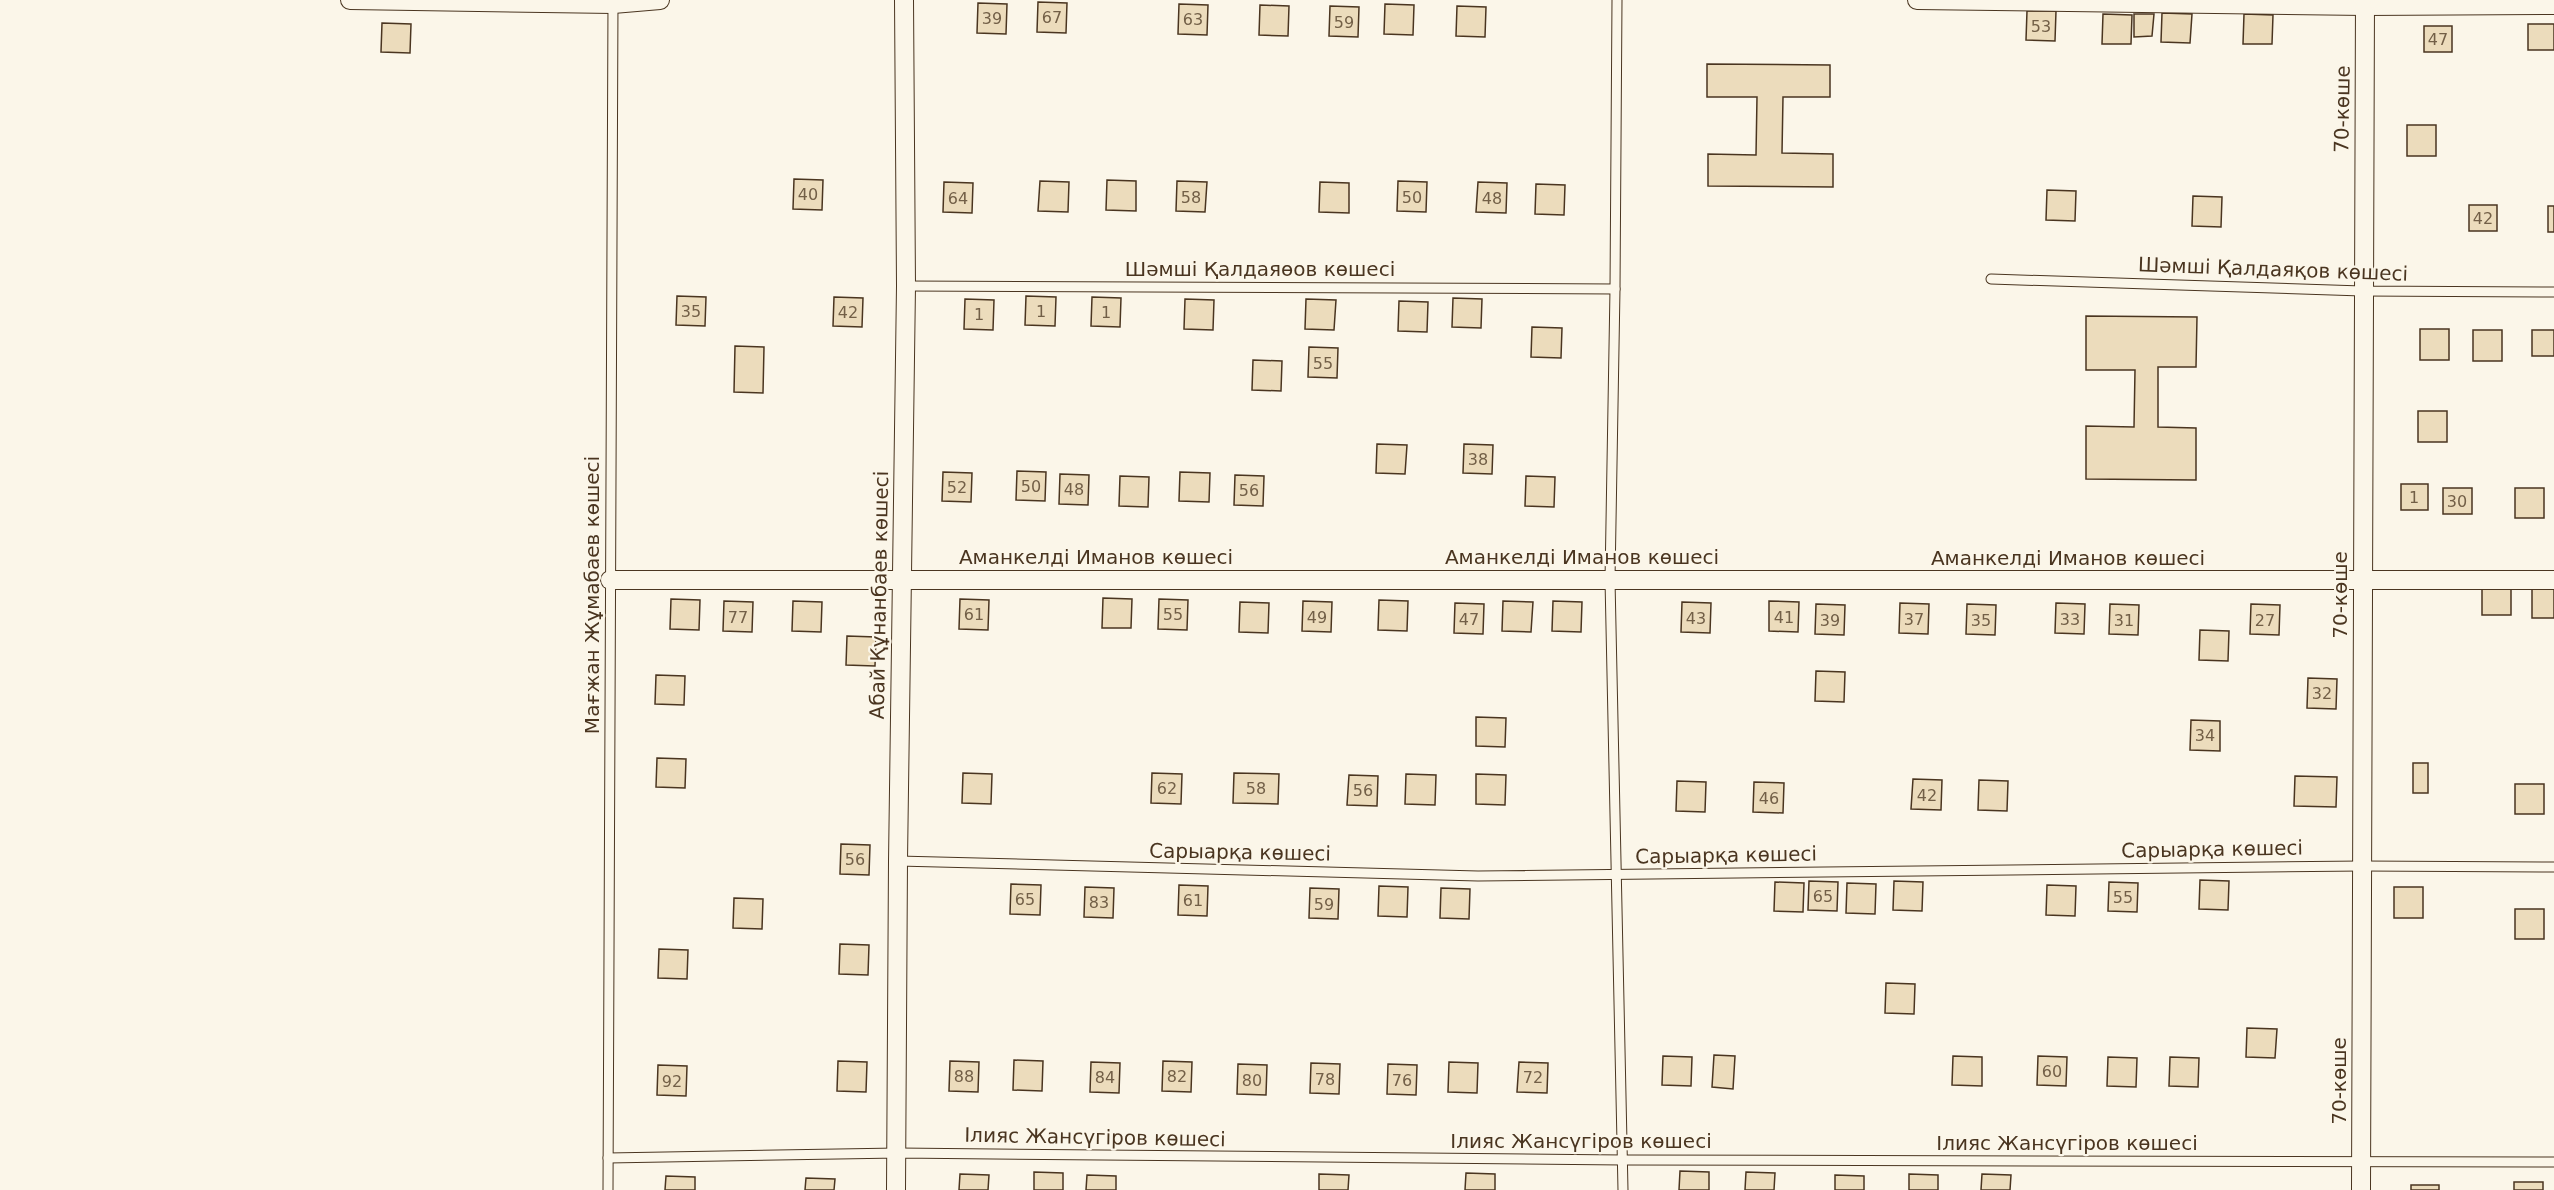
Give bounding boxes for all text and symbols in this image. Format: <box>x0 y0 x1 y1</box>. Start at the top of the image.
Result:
house number: 67 <box>1042 8 1062 27</box>
house number: 39 <box>982 9 1002 28</box>
house number: 63 <box>1183 10 1203 29</box>
house number: 59 <box>1334 13 1354 32</box>
house number: 53 <box>2031 17 2051 36</box>
house number: 47 <box>2428 30 2448 49</box>
street label: 70-көше <box>2329 65 2355 153</box>
house number: 40 <box>798 185 818 204</box>
house number: 58 <box>1181 188 1201 207</box>
house number: 50 <box>1402 188 1422 207</box>
house number: 64 <box>948 189 968 208</box>
house number: 48 <box>1482 189 1502 208</box>
house number: 42 <box>2473 209 2493 228</box>
street label: Шәмші Қалдаяқов көшесі <box>2138 252 2408 286</box>
street label: Шәмші Қалдаяөов көшесі <box>1125 257 1395 281</box>
house number: 35 <box>681 302 701 321</box>
house number: 1 <box>1036 302 1046 321</box>
house number: 42 <box>838 303 858 322</box>
house number: 1 <box>1101 303 1111 322</box>
house number: 1 <box>974 305 984 324</box>
house number: 55 <box>1313 354 1333 373</box>
house number: 38 <box>1468 450 1488 469</box>
street label: Мағжан Жұмабаев көшесі <box>580 456 604 734</box>
street label: Абай Құнанбаев көшесі <box>865 471 893 719</box>
house number: 50 <box>1021 477 1041 496</box>
house number: 52 <box>947 478 967 497</box>
house number: 48 <box>1064 480 1084 499</box>
house number: 56 <box>1239 481 1259 500</box>
house number: 1 <box>2409 488 2419 507</box>
house number: 30 <box>2447 492 2467 511</box>
street label: Аманкелді Иманов көшесі <box>959 545 1233 569</box>
street label: Аманкелді Иманов көшесі <box>1445 545 1719 569</box>
street label: Аманкелді Иманов көшесі <box>1931 546 2205 570</box>
street label: 70-көше <box>2328 551 2352 639</box>
house number: 61 <box>964 605 984 624</box>
house number: 55 <box>1163 605 1183 624</box>
house number: 77 <box>728 608 748 627</box>
house number: 49 <box>1307 608 1327 627</box>
house number: 41 <box>1774 608 1794 627</box>
house number: 43 <box>1686 609 1706 628</box>
house number: 47 <box>1459 610 1479 629</box>
house number: 37 <box>1904 610 1924 629</box>
house number: 33 <box>2060 610 2080 629</box>
house number: 39 <box>1820 611 1840 630</box>
house number: 35 <box>1971 611 1991 630</box>
house number: 31 <box>2114 611 2134 630</box>
house number: 27 <box>2255 611 2275 630</box>
house number: 32 <box>2312 684 2332 703</box>
house number: 34 <box>2195 726 2215 745</box>
house number: 62 <box>1157 779 1177 798</box>
house number: 58 <box>1246 779 1266 798</box>
house number: 56 <box>1353 781 1373 800</box>
house number: 42 <box>1917 786 1937 805</box>
house number: 46 <box>1759 789 1779 808</box>
street label: Сарыарқа көшесі <box>2121 835 2303 863</box>
street label: Сарыарқа көшесі <box>1149 838 1331 866</box>
street label: Сарыарқа көшесі <box>1635 841 1817 869</box>
house number: 56 <box>845 850 865 869</box>
house number: 65 <box>1813 887 1833 906</box>
house number: 55 <box>2113 888 2133 907</box>
house number: 65 <box>1015 890 1035 909</box>
house number: 61 <box>1183 891 1203 910</box>
house number: 83 <box>1089 893 1109 912</box>
house number: 59 <box>1314 895 1334 914</box>
street label: 70-көше <box>2327 1037 2351 1125</box>
house number: 60 <box>2042 1062 2062 1081</box>
house number: 88 <box>954 1067 974 1086</box>
house number: 82 <box>1167 1067 1187 1086</box>
house number: 84 <box>1095 1068 1115 1087</box>
house number: 72 <box>1523 1068 1543 1087</box>
house number: 78 <box>1315 1070 1335 1089</box>
house number: 80 <box>1242 1071 1262 1090</box>
house number: 76 <box>1392 1071 1412 1090</box>
house number: 92 <box>662 1072 682 1091</box>
street label: Ілияс Жансүгіров көшесі <box>964 1123 1226 1151</box>
street label: Ілияс Жансүгіров көшесі <box>1450 1129 1712 1153</box>
street label: Ілияс Жансүгіров көшесі <box>1936 1131 2198 1155</box>

